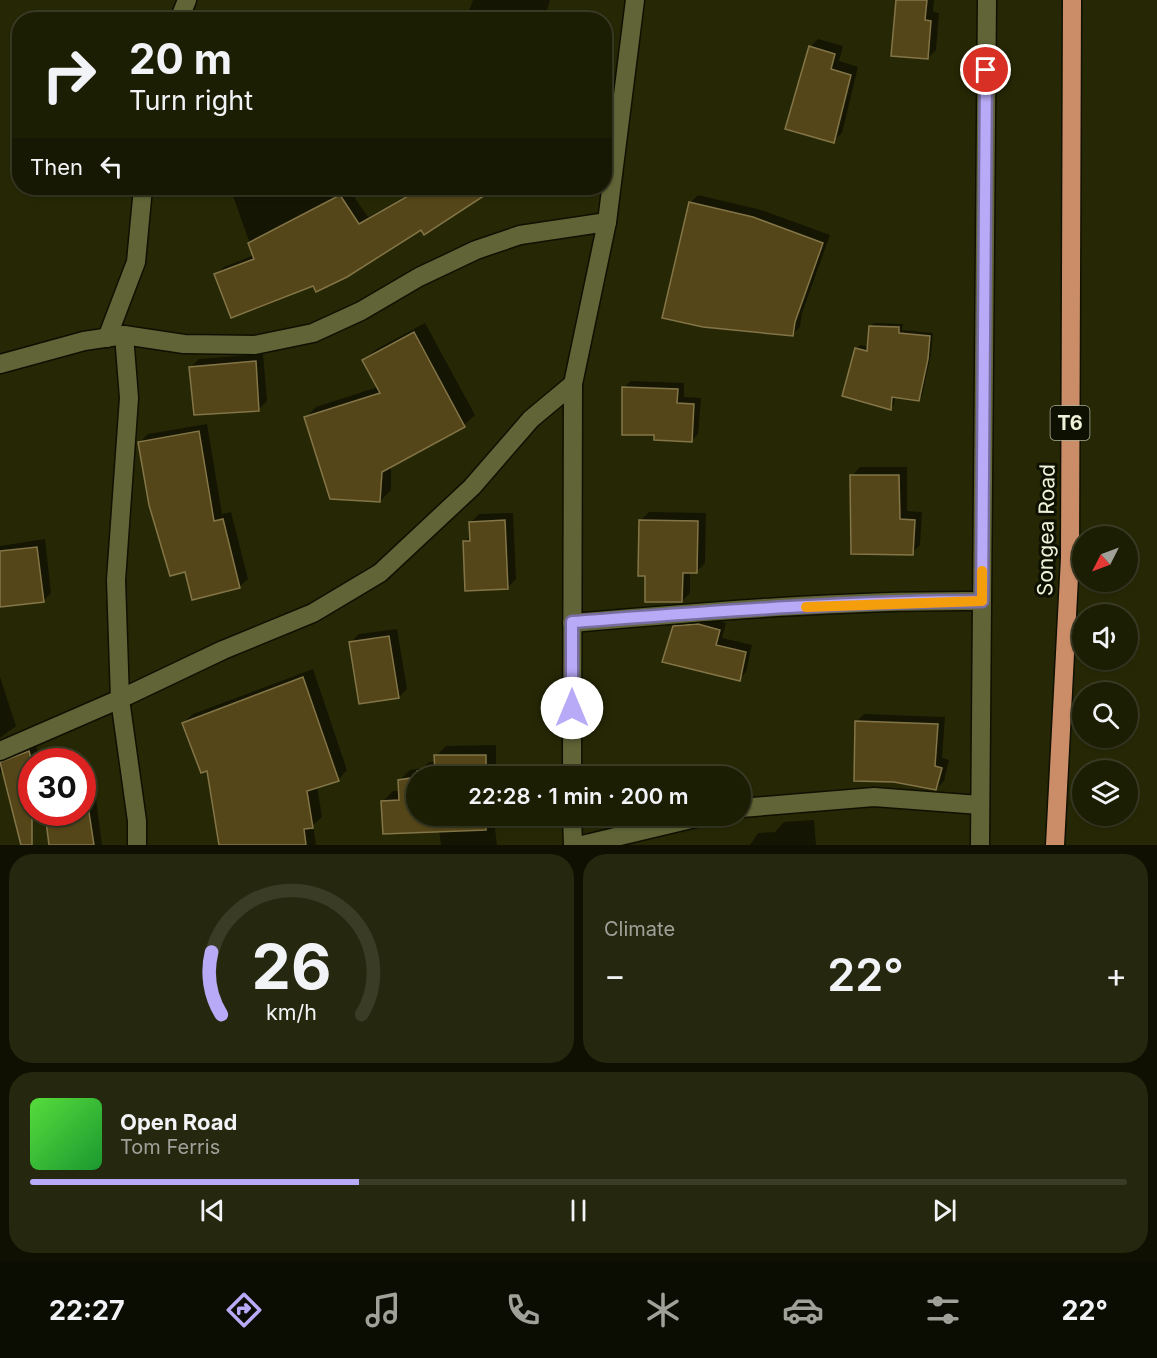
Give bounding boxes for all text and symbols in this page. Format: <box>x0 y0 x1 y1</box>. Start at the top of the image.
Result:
text: 20 m <box>129 33 232 84</box>
icon: right <box>30 36 108 114</box>
pin <box>960 44 1011 95</box>
icon: arrive <box>969 53 1002 86</box>
text: Turn right <box>129 84 253 117</box>
icon: left <box>95 150 128 183</box>
text: Then <box>30 154 83 180</box>
road number: T6 <box>1050 406 1090 440</box>
street label: Songea Road <box>1032 464 1060 596</box>
north arrow <box>1072 526 1138 592</box>
map controls <box>1072 526 1138 826</box>
button: sound <box>1072 604 1138 670</box>
position arrow <box>540 676 604 740</box>
button: search <box>1072 682 1138 748</box>
speed limit sign: 30 <box>18 748 96 826</box>
button: layers <box>1072 760 1138 826</box>
text: 22:28 · 1 min · 200 m <box>468 783 689 809</box>
text: Climate <box>604 917 675 941</box>
text: 26 <box>252 929 331 1004</box>
text: 22° <box>827 947 904 1002</box>
text: − <box>604 955 626 995</box>
text: + <box>1105 955 1127 995</box>
text: km/h <box>266 1000 317 1026</box>
text: Open Road <box>120 1109 237 1135</box>
text: Tom Ferris <box>120 1135 220 1159</box>
icon: previous <box>196 1194 229 1227</box>
icon: pause <box>562 1194 595 1227</box>
icon: next <box>928 1194 961 1227</box>
icon: directions <box>223 1289 265 1331</box>
icon: music <box>362 1289 404 1331</box>
icon: phone <box>502 1289 544 1331</box>
icon: climate <box>642 1289 684 1331</box>
icon: car <box>782 1289 824 1331</box>
icon: filters <box>922 1289 964 1331</box>
text: 22:27 <box>49 1294 125 1327</box>
text: 22° <box>1062 1294 1108 1327</box>

